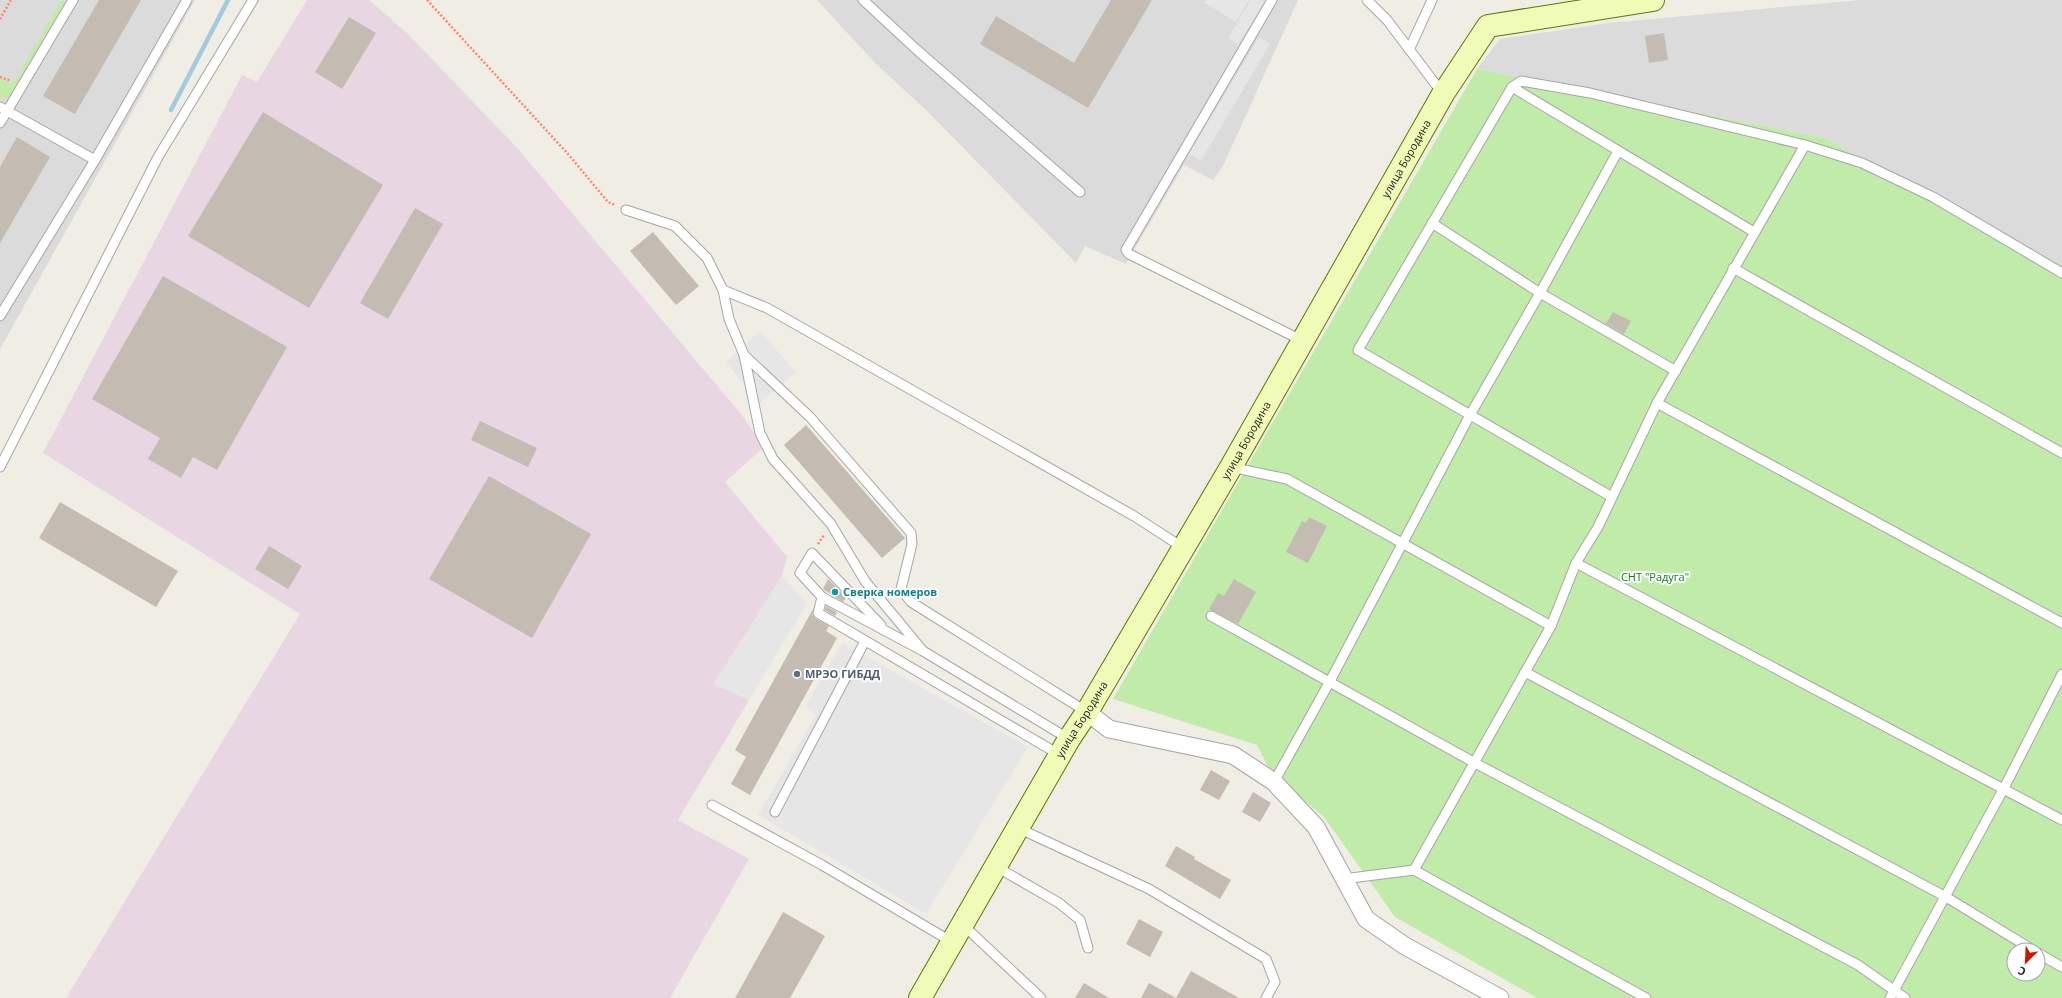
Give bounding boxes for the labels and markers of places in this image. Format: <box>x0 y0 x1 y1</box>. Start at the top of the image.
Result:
place label: Сверка номеров <box>843 584 937 599</box>
marker: Сверка номеров <box>830 587 840 597</box>
place label: МРЭО ГИБДД <box>805 666 881 681</box>
marker: МРЭО ГИБДД <box>792 669 802 679</box>

